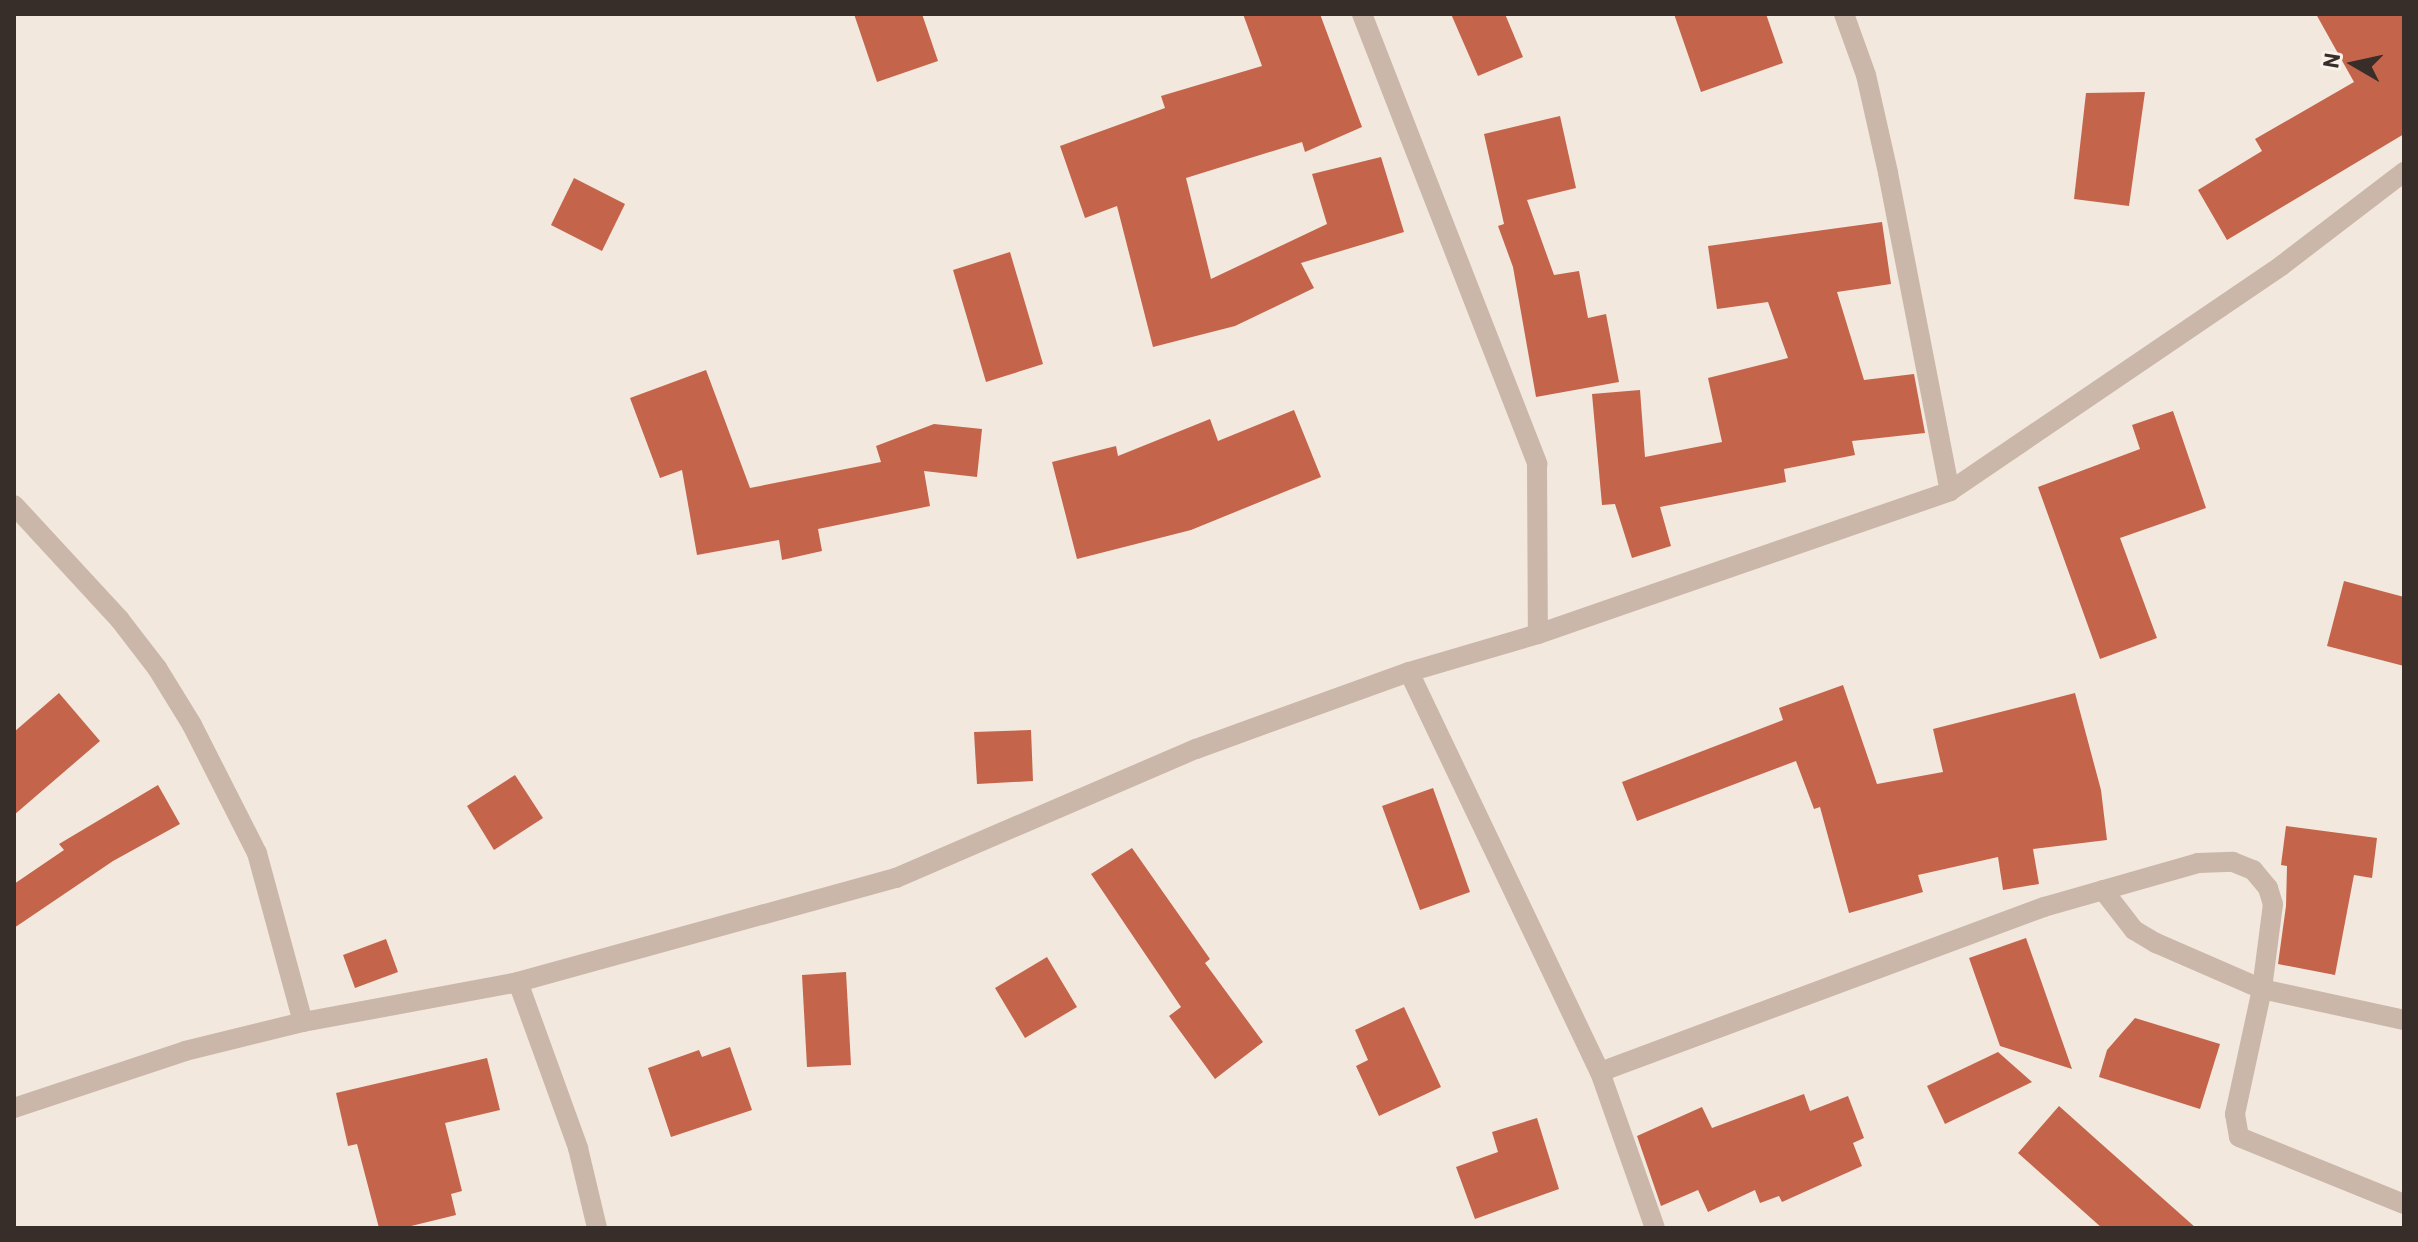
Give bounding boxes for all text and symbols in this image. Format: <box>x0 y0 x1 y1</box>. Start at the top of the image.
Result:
north arrow <box>2314 24 2394 104</box>
text: N <box>2316 51 2344 70</box>

